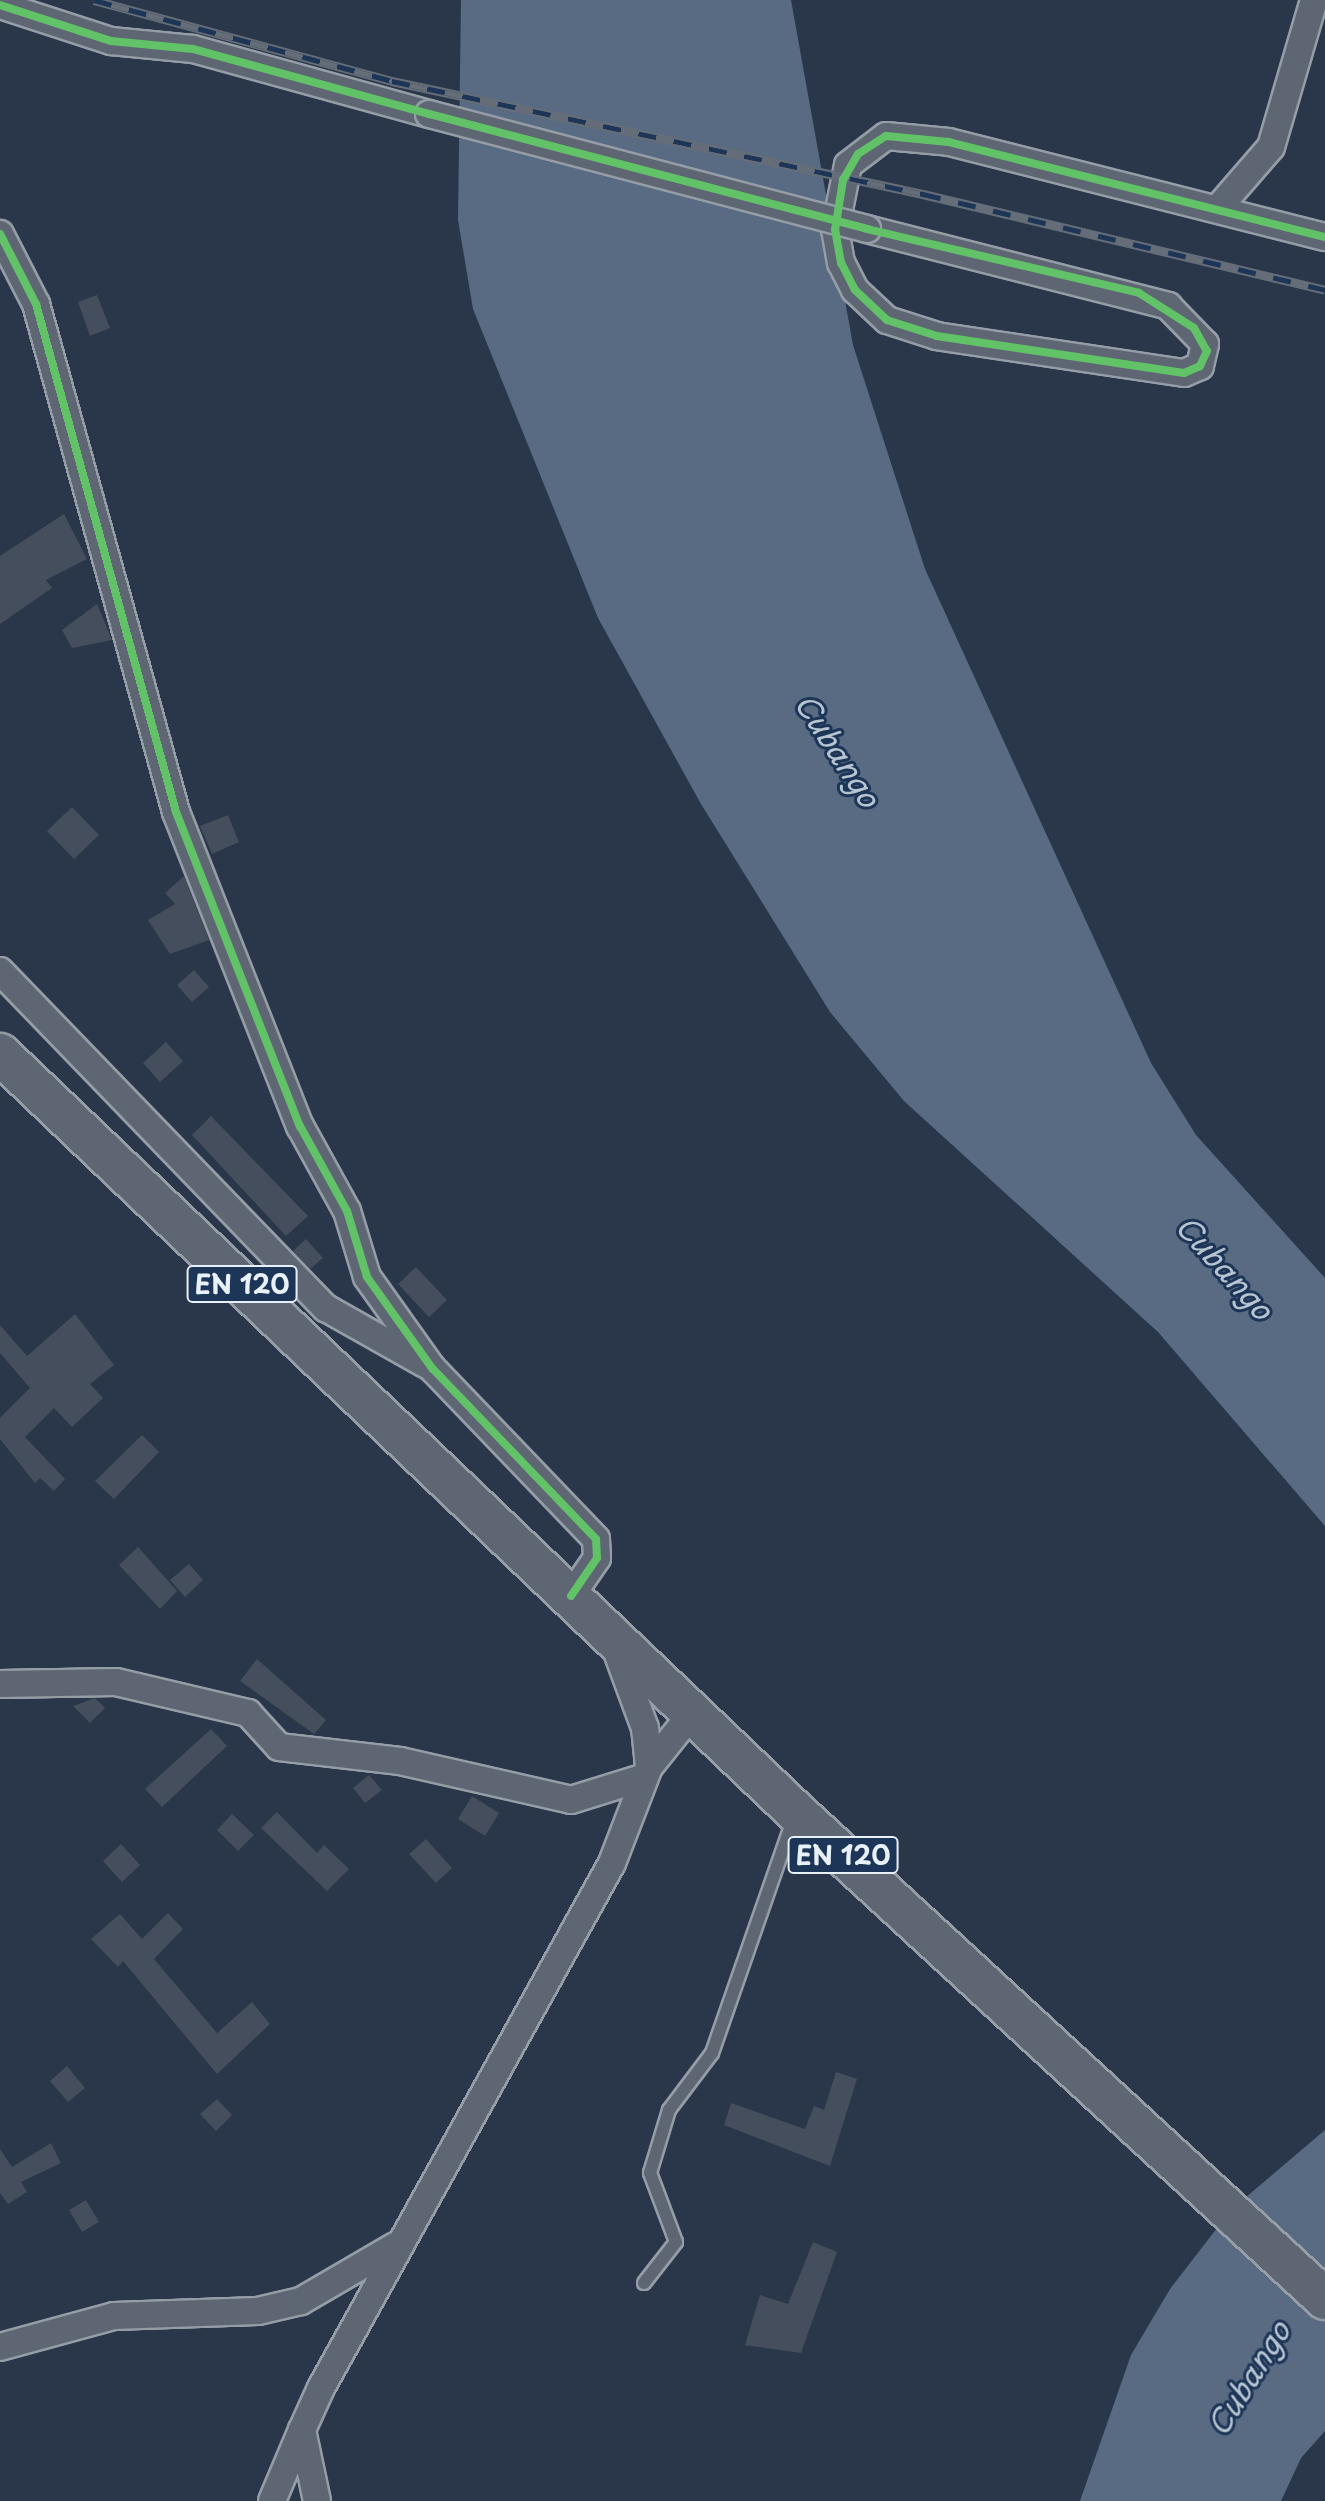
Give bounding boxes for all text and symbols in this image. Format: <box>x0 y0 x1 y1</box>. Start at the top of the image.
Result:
water label: Cubango <box>788 687 888 813</box>
water label: Cubango <box>1169 1208 1281 1326</box>
road number: EN 120 <box>186 1262 298 1306</box>
road number: EN 120 <box>787 1833 899 1877</box>
water label: Cubango <box>1199 2314 1297 2442</box>

